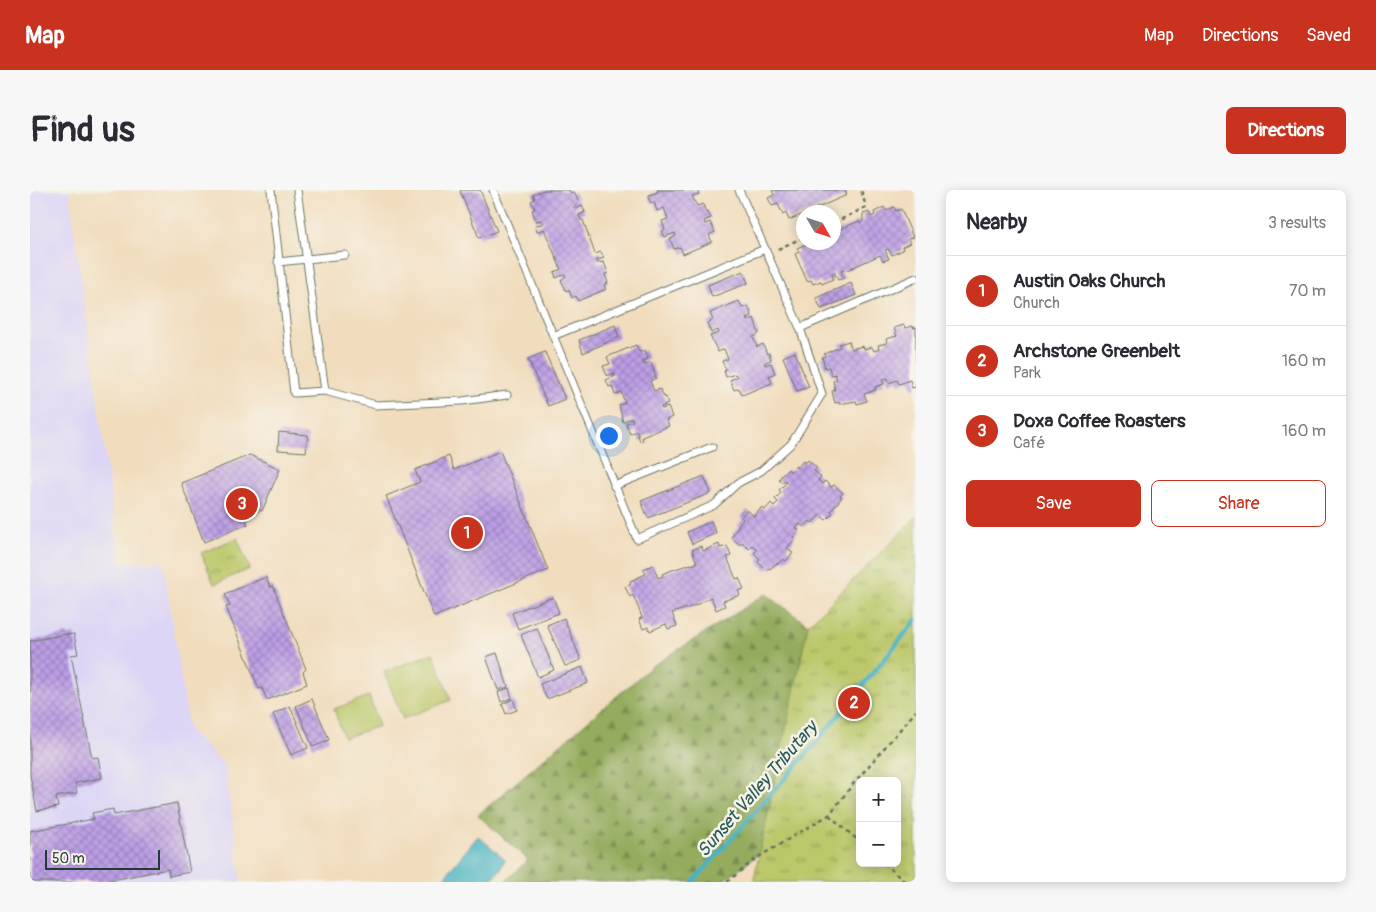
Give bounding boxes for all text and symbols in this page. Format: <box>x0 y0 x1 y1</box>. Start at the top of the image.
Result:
text: Map <box>25 21 65 50</box>
text: Map <box>1144 24 1174 47</box>
text: Directions <box>1202 24 1278 47</box>
text: Saved <box>1306 24 1351 47</box>
button: Directions <box>1226 107 1346 154</box>
text: Find us <box>30 108 135 152</box>
north arrow <box>796 205 841 250</box>
text: Nearby <box>966 209 1027 236</box>
text: 3 results <box>1268 213 1326 233</box>
text: Austin Oaks Church <box>1013 269 1165 293</box>
text: 1 <box>979 281 985 301</box>
text: 70 m <box>1289 281 1326 301</box>
text: Church <box>1013 293 1060 313</box>
text: Archstone Greenbelt <box>1013 339 1180 363</box>
text: 2 <box>978 351 986 371</box>
text: 160 m <box>1282 351 1326 371</box>
text: Park <box>1013 363 1041 383</box>
text: Doxa Coffee Roasters <box>1013 409 1185 433</box>
text: 3 <box>978 421 986 441</box>
text: 160 m <box>1282 421 1326 441</box>
your location <box>596 423 622 449</box>
text: Café <box>1013 433 1045 453</box>
button: Save <box>966 480 1141 527</box>
button: Share <box>1151 480 1326 527</box>
pin: 3 <box>226 485 258 523</box>
pin: 1 <box>451 514 483 552</box>
pin: 2 <box>838 684 870 722</box>
water label: Sunset Valley Tributary <box>692 715 824 862</box>
map controls <box>856 777 901 867</box>
button: + <box>856 777 901 822</box>
button: − <box>856 822 901 867</box>
scale bar <box>45 847 160 870</box>
text: 50 m <box>52 850 85 867</box>

